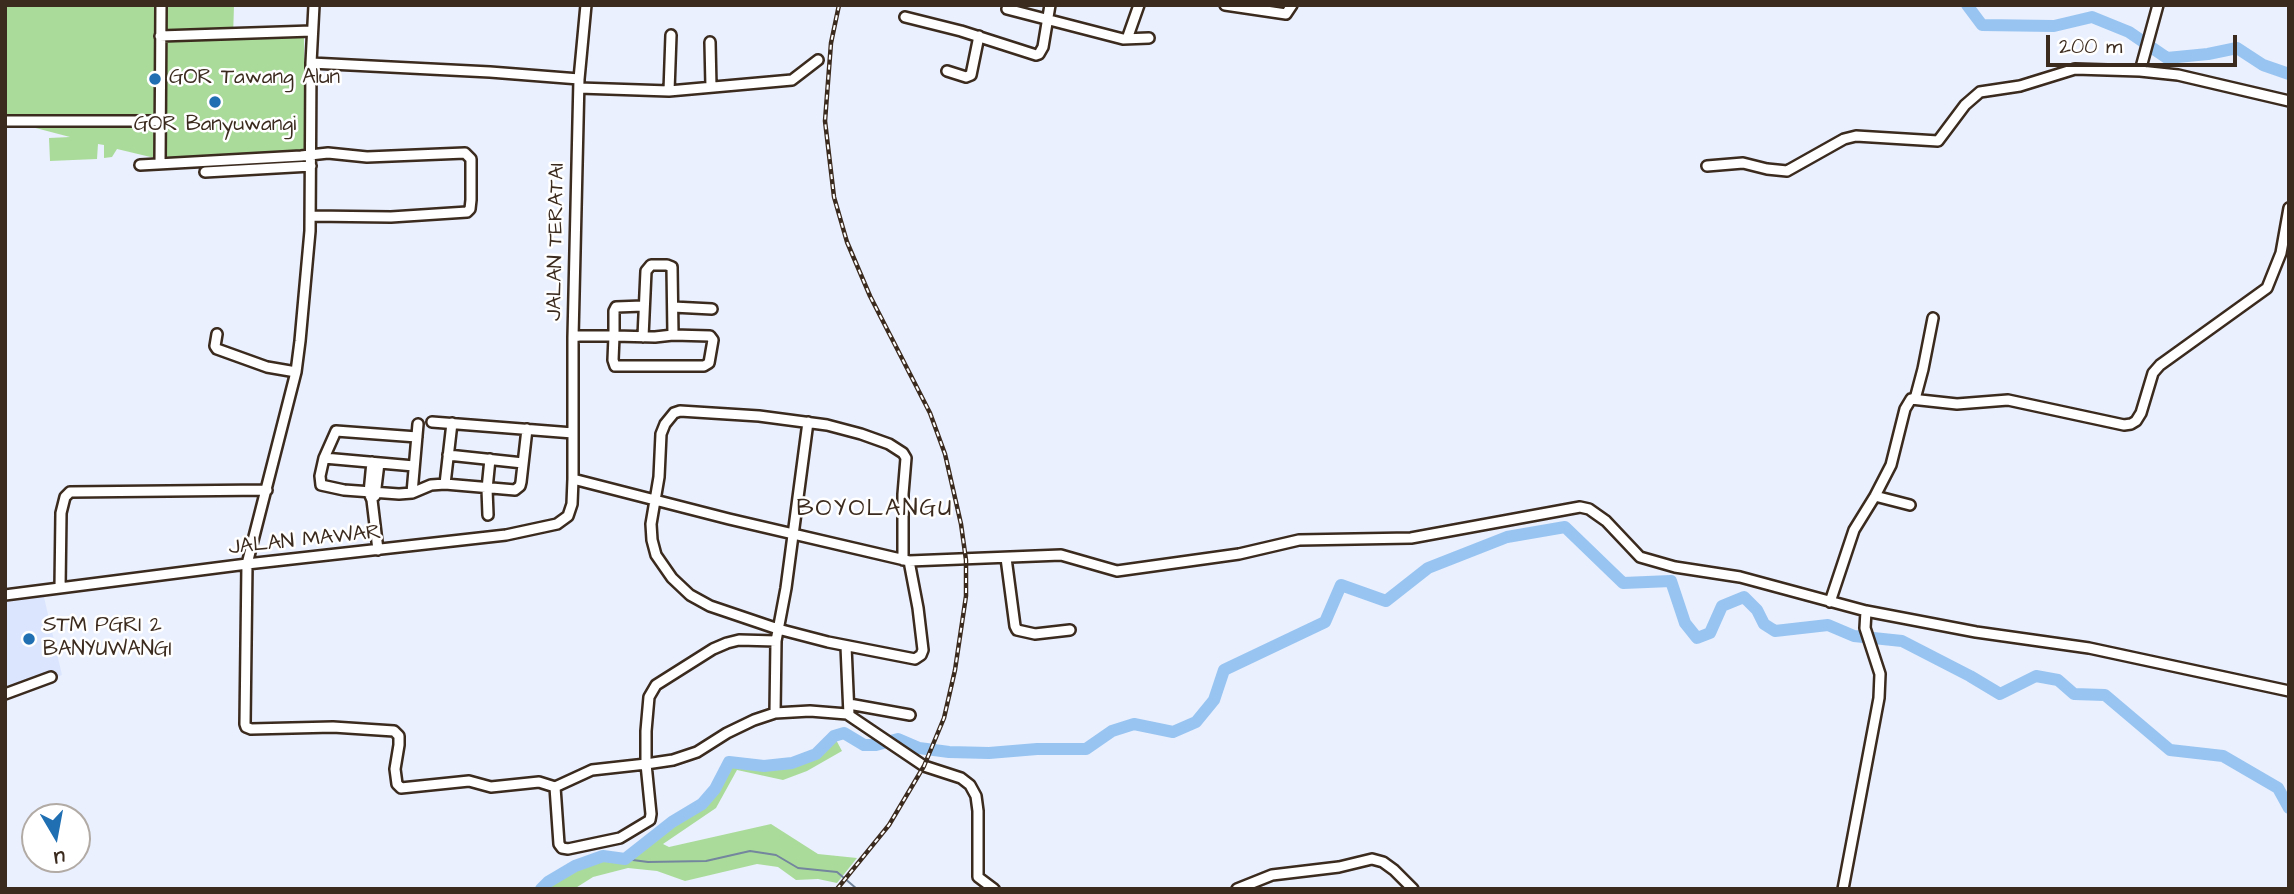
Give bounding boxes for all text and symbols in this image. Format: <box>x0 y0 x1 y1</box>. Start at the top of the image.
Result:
scale bar <box>2049 21 2240 65</box>
text: 200 m <box>2059 32 2122 61</box>
place label: GOR Tawang Alun <box>169 66 340 92</box>
marker: GOR Tawang Alun <box>147 71 163 87</box>
marker: GOR Banyuwangi <box>207 94 223 110</box>
place label: GOR Banyuwangi <box>134 113 296 139</box>
street label: JALAN TERATAI <box>543 163 571 321</box>
district label: BOYOLANGU <box>798 496 952 524</box>
street label: JALAN MAWAR <box>228 520 382 562</box>
place label: STM PGRI 2 BANYUWANGI <box>43 614 172 664</box>
marker: STM PGRI 2 BANYUWANGI <box>21 631 37 647</box>
north arrow <box>21 803 91 873</box>
text: U <box>52 843 67 871</box>

